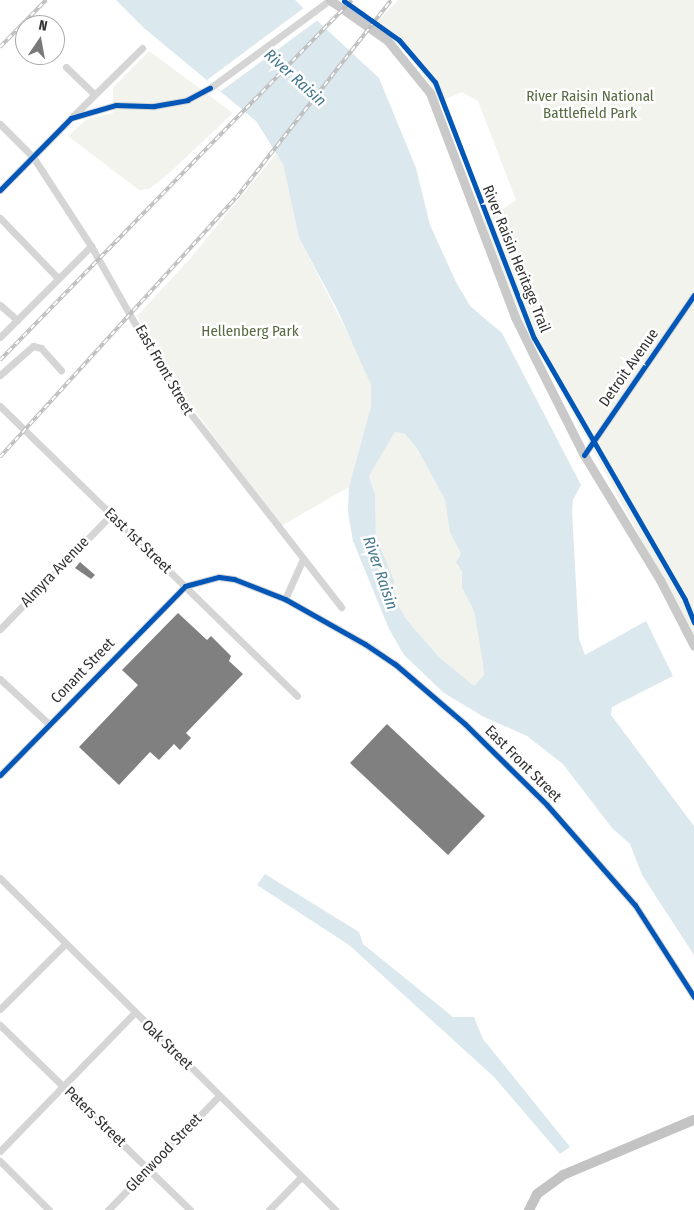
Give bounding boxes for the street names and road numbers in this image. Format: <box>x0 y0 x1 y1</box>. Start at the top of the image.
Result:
street label: River Raisin Heritage Trail <box>478 183 554 335</box>
street label: East Front Street <box>131 322 197 418</box>
street label: Detroit Avenue <box>596 326 662 410</box>
street label: East 1st Street <box>101 504 175 578</box>
street label: Almyra Avenue <box>17 533 93 611</box>
street label: Conant Street <box>47 635 119 707</box>
street label: East Front Street <box>481 722 565 806</box>
street label: Oak Street <box>138 1016 196 1074</box>
street label: Peters Street <box>60 1083 130 1151</box>
street label: Glenwood Street <box>122 1110 206 1196</box>

